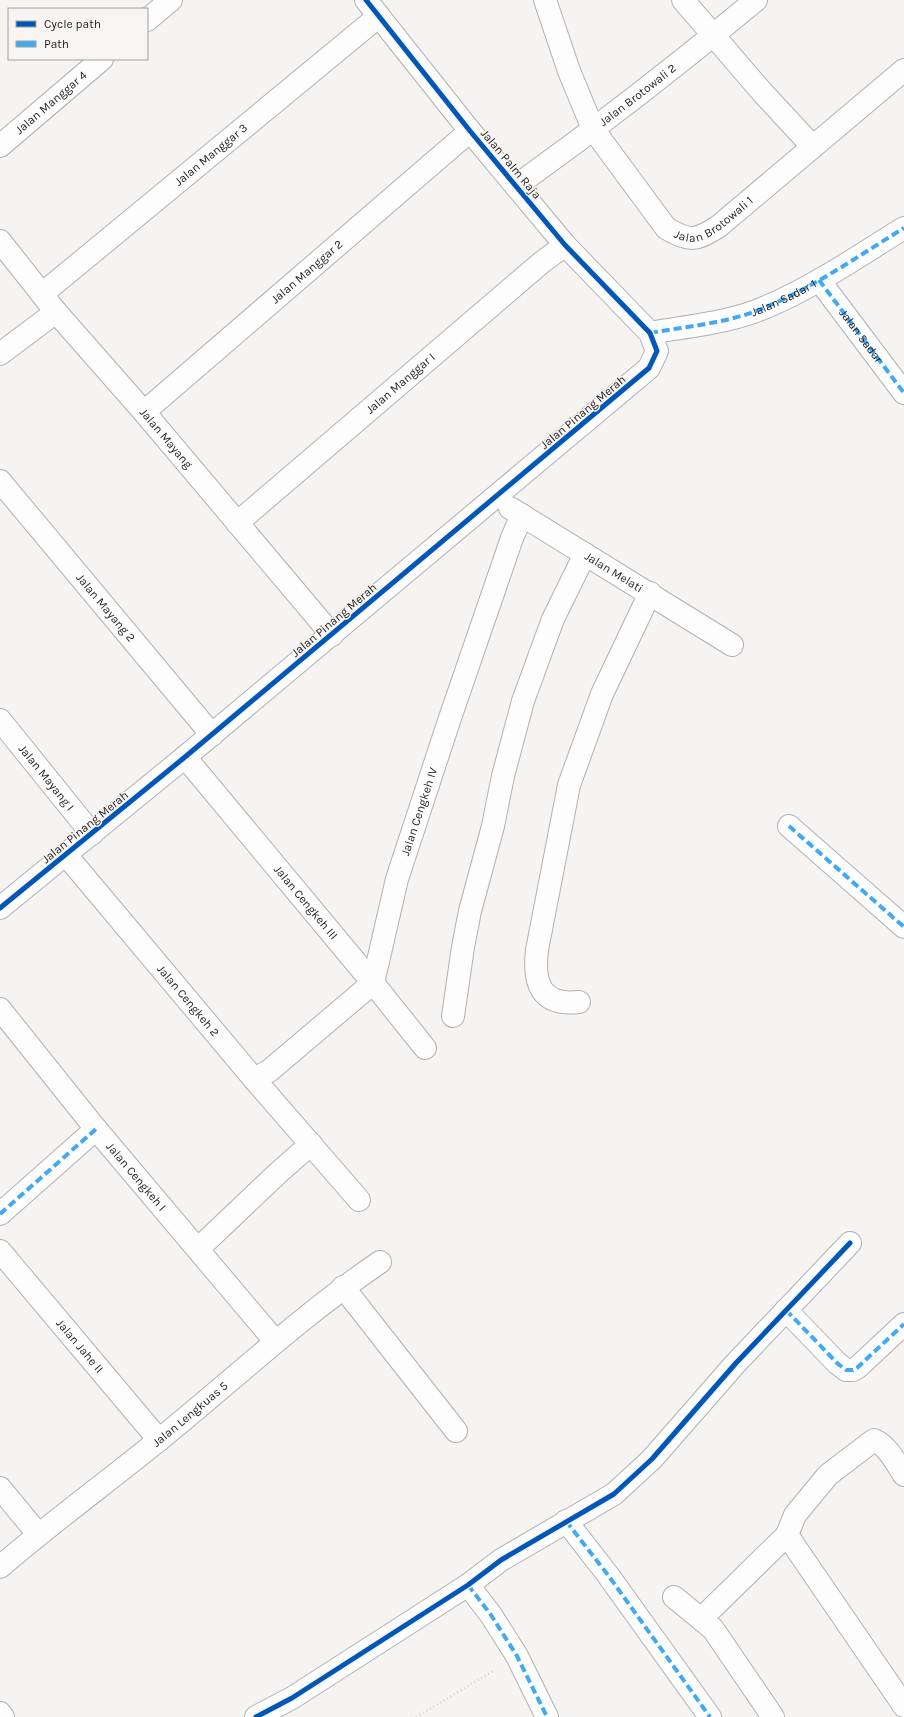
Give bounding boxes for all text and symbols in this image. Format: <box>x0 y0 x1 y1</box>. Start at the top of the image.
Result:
legend <box>8 8 148 60</box>
text: Cycle path <box>44 17 101 31</box>
text: Path <box>44 37 69 51</box>
street label: Jalan Brotowali 2 <box>597 61 679 129</box>
street label: Jalan Manggar 4 <box>12 68 90 137</box>
street label: Jalan Manggar 3 <box>172 121 250 189</box>
street label: Jalan Palm Raja <box>478 126 544 202</box>
street label: Jalan Brotowali 1 <box>672 193 756 245</box>
street label: Jalan Manggar 2 <box>268 237 346 306</box>
street label: Jalan Sadar 1 <box>749 276 819 319</box>
street label: Jalan Sadar <box>836 306 886 366</box>
street label: Jalan Manggar I <box>363 350 438 417</box>
street label: Jalan Pinang Merah <box>538 372 628 452</box>
street label: Jalan Mayang <box>137 405 196 471</box>
street label: Jalan Melati <box>582 549 646 595</box>
street label: Jalan Mayang 2 <box>73 571 138 645</box>
street label: Jalan Pinang Merah <box>289 580 379 660</box>
street label: Jalan Mayang I <box>16 742 77 813</box>
street label: Jalan Cengkeh IV <box>398 765 440 858</box>
street label: Jalan Pinang Merah <box>39 788 131 866</box>
street label: Jalan Cengkeh III <box>271 862 341 942</box>
street label: Jalan Cengkeh 2 <box>154 962 222 1039</box>
street label: Jalan Cengkeh I <box>103 1139 169 1214</box>
street label: Jalan Jahe II <box>53 1316 106 1376</box>
street label: Jalan Lengkuas 5 <box>150 1378 231 1450</box>

